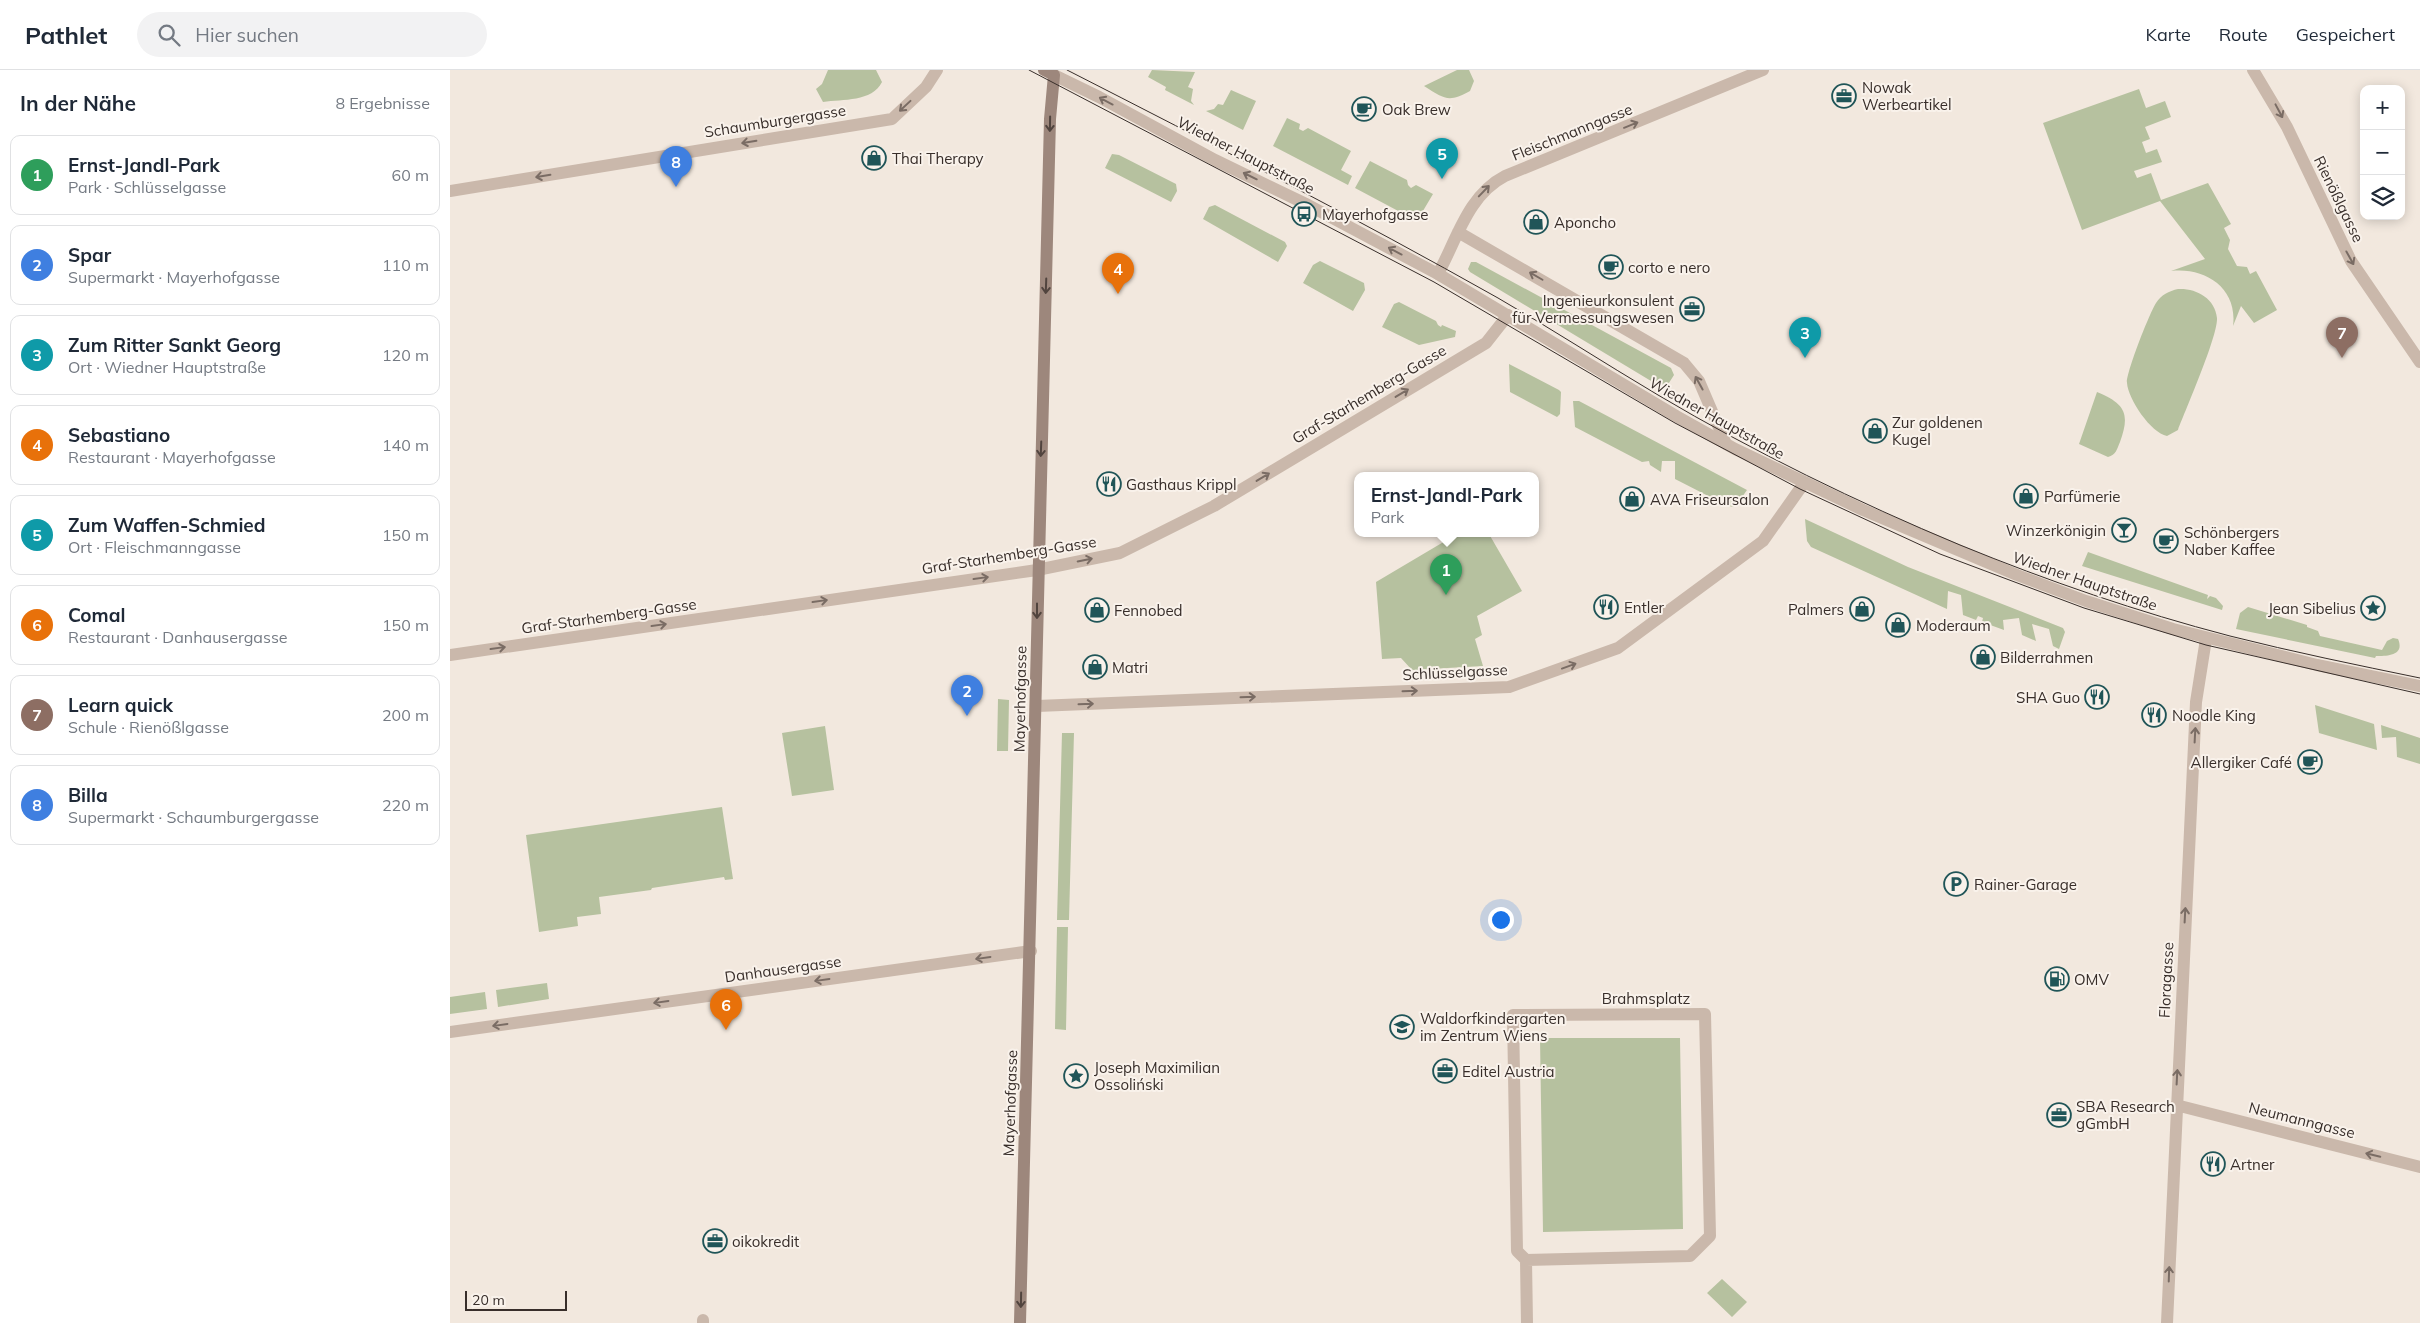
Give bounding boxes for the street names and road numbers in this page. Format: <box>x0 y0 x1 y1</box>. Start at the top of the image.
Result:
street label: Fleischmanngasse <box>1509 99 1635 165</box>
street label: Schaumburgergasse <box>703 100 847 142</box>
street label: Wiedner Hauptstraße <box>1174 112 1318 198</box>
street label: Rienößlgasse <box>2310 153 2368 245</box>
street label: Graf-Starhemberg-Gasse <box>1288 340 1450 448</box>
street label: Wiedner Hauptstraße <box>1646 373 1788 463</box>
street label: Graf-Starhemberg-Gasse <box>920 532 1098 578</box>
street label: Wiedner Hauptstraße <box>2010 547 2160 615</box>
street label: Graf-Starhemberg-Gasse <box>520 594 698 638</box>
street label: Mayerhofgasse <box>1010 646 1030 752</box>
street label: Schlüsselgasse <box>1402 660 1508 684</box>
street label: Floragasse <box>2155 942 2177 1018</box>
street label: Danhausergasse <box>724 951 842 987</box>
street label: Brahmsplatz <box>1602 989 1690 1008</box>
street label: Mayerhofgasse <box>999 1049 1021 1157</box>
street label: Neumanngasse <box>2247 1098 2357 1142</box>

